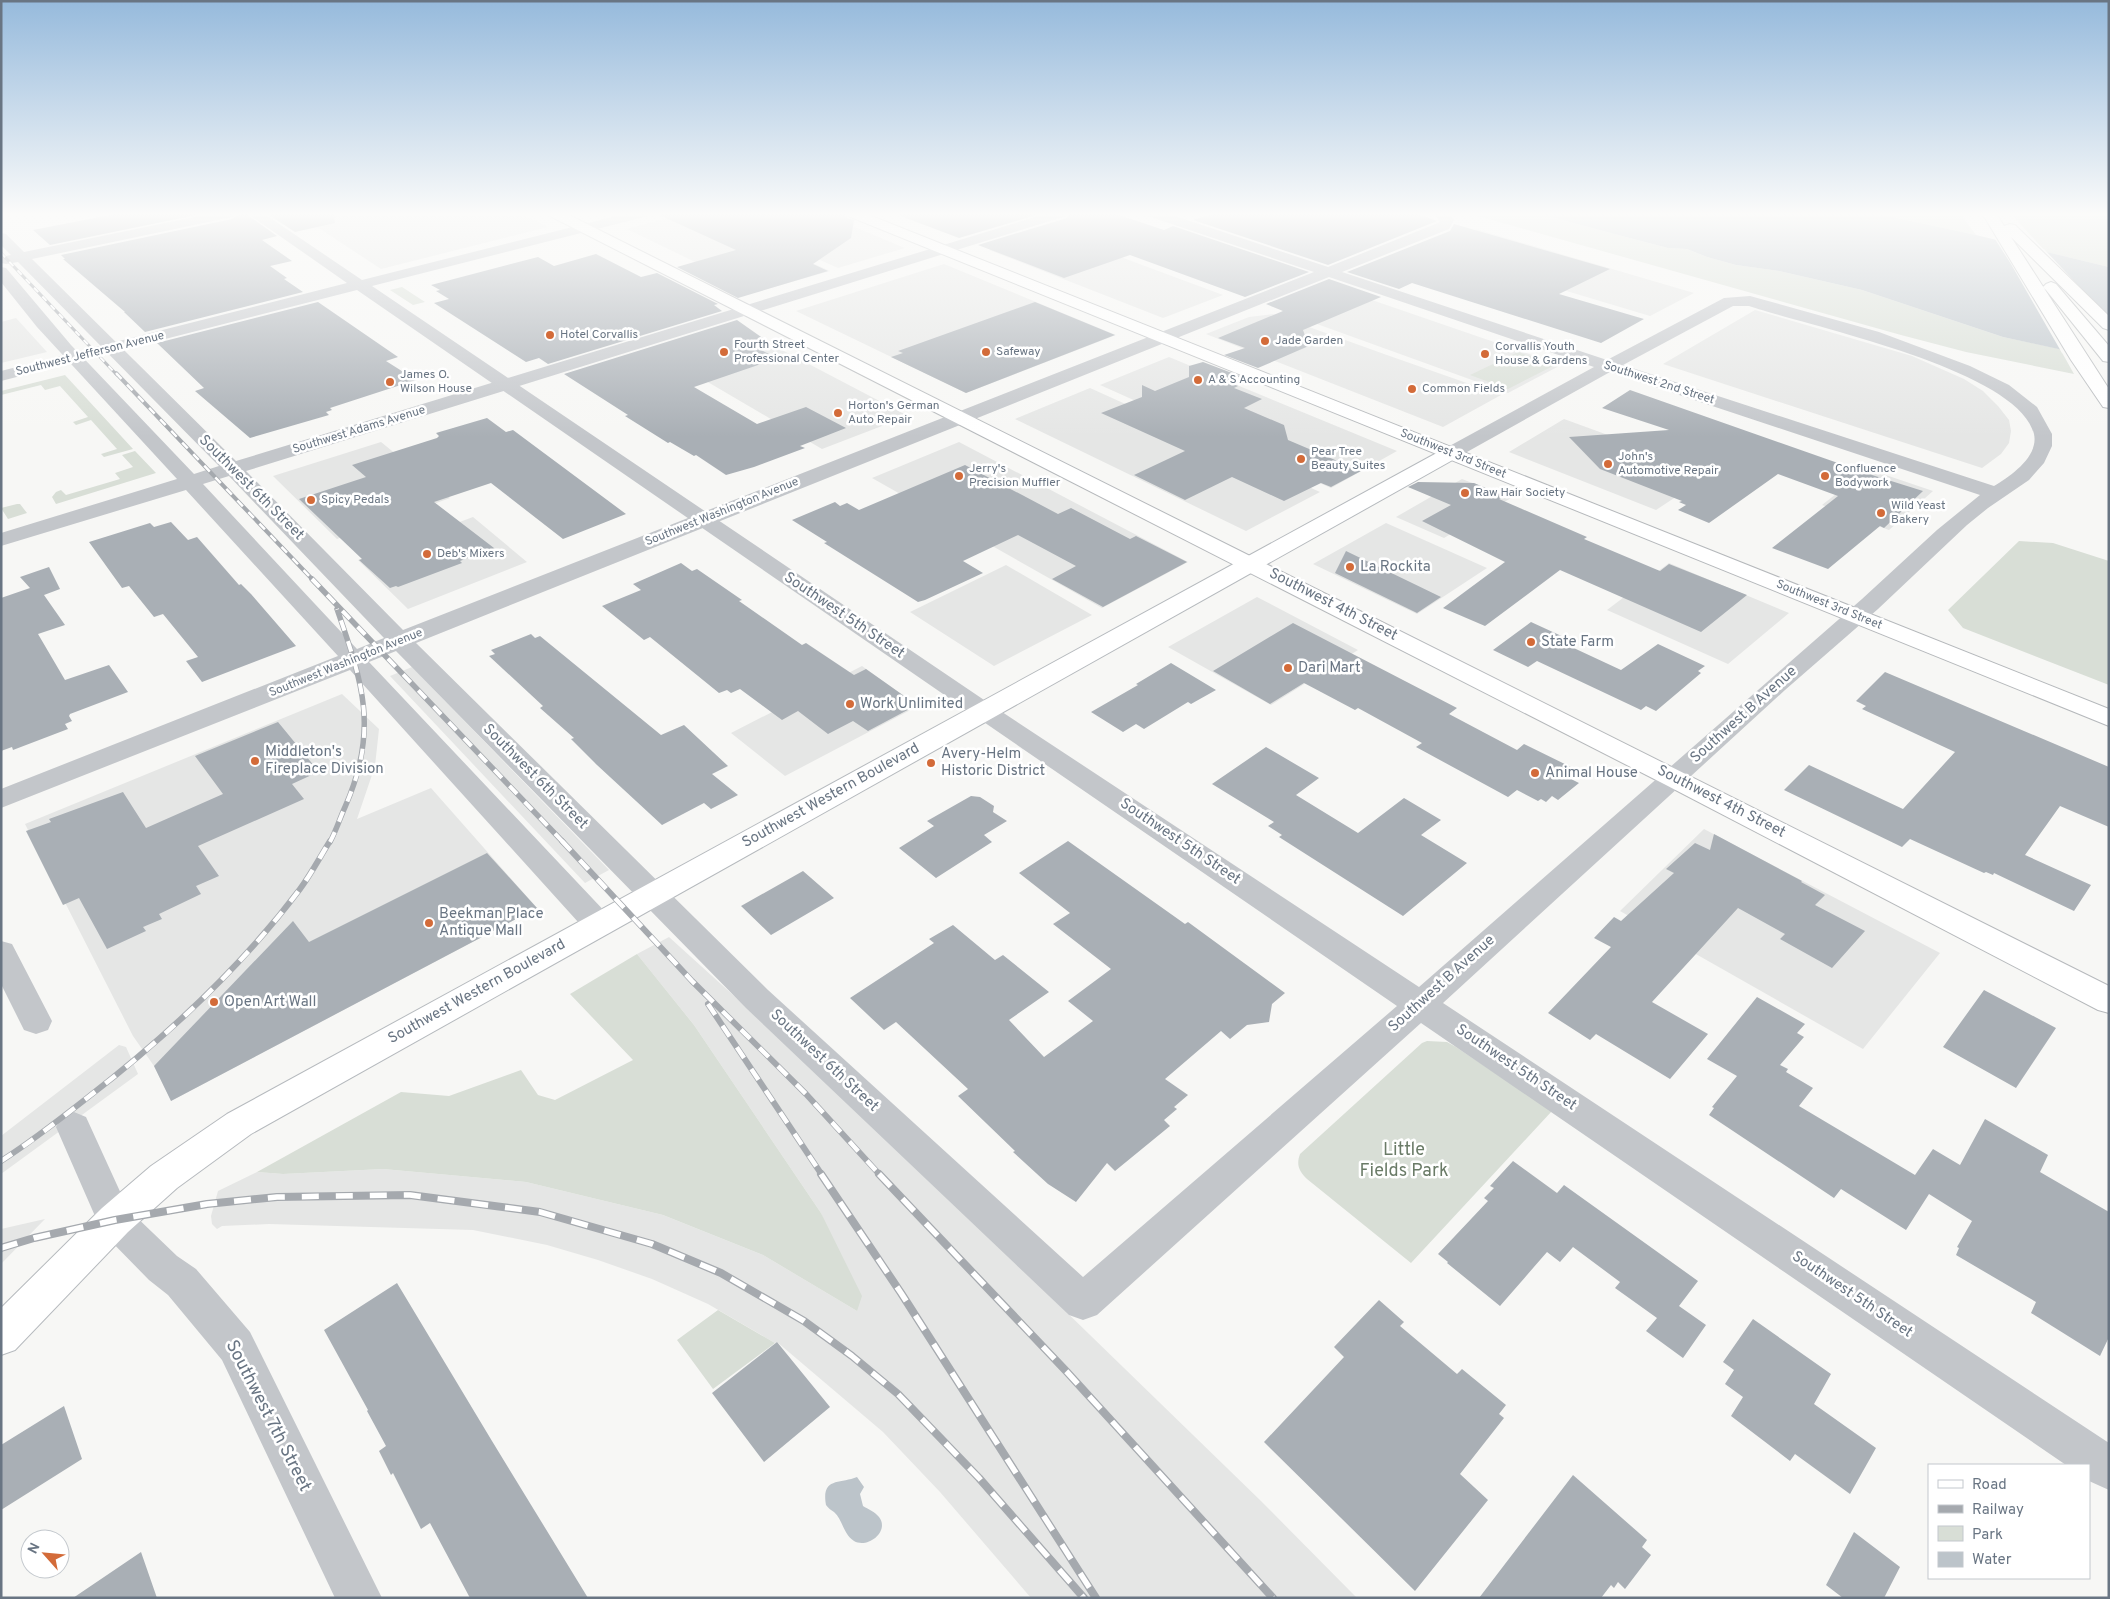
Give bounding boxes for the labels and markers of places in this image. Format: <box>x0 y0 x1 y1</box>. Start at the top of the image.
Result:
place label: Hotel Corvallis <box>560 327 638 343</box>
marker: Hotel Corvallis <box>544 329 556 341</box>
place label: Jade Garden <box>1275 333 1343 349</box>
marker: Jade Garden <box>1259 335 1271 347</box>
place label: Fourth Street Professional Center <box>734 337 840 367</box>
place label: Corvallis Youth House & Gardens <box>1495 339 1587 369</box>
place label: Safeway <box>996 344 1041 360</box>
marker: Fourth Street Professional Center <box>718 346 730 358</box>
marker: Safeway <box>980 346 992 358</box>
marker: Corvallis Youth House & Gardens <box>1479 348 1491 360</box>
place label: James O. Wilson House <box>400 367 472 397</box>
place label: A & S Accounting <box>1208 372 1300 388</box>
marker: A & S Accounting <box>1192 374 1204 386</box>
marker: James O. Wilson House <box>384 376 396 388</box>
place label: Common Fields <box>1422 381 1505 397</box>
marker: Common Fields <box>1406 383 1418 395</box>
place label: Horton's German Auto Repair <box>848 398 940 428</box>
marker: Horton's German Auto Repair <box>832 407 844 419</box>
place label: Pear Tree Beauty Suites <box>1311 444 1385 474</box>
place label: John's Automotive Repair <box>1618 449 1719 479</box>
marker: Pear Tree Beauty Suites <box>1295 453 1307 465</box>
marker: John's Automotive Repair <box>1602 458 1614 470</box>
place label: Jerry's Precision Muffler <box>969 461 1061 491</box>
place label: Confluence Bodywork <box>1835 461 1896 491</box>
marker: Jerry's Precision Muffler <box>953 470 965 482</box>
marker: Confluence Bodywork <box>1819 470 1831 482</box>
place label: Raw Hair Society <box>1475 485 1565 501</box>
marker: Raw Hair Society <box>1459 487 1471 499</box>
place label: Spicy Pedals <box>321 492 389 508</box>
marker: Spicy Pedals <box>305 494 317 506</box>
place label: Wild Yeast Bakery <box>1891 498 1946 528</box>
marker: Wild Yeast Bakery <box>1875 507 1887 519</box>
place label: Deb's Mixers <box>437 546 505 562</box>
marker: Deb's Mixers <box>421 548 433 560</box>
place label: La Rockita <box>1360 558 1431 577</box>
marker: La Rockita <box>1344 561 1356 573</box>
place label: State Farm <box>1541 633 1614 652</box>
marker: State Farm <box>1525 636 1537 648</box>
place label: Dari Mart <box>1298 659 1361 678</box>
marker: Dari Mart <box>1282 662 1294 674</box>
place label: Work Unlimited <box>860 695 963 714</box>
marker: Work Unlimited <box>844 698 856 710</box>
place label: Middleton's Fireplace Division <box>265 743 384 779</box>
place label: Avery-Helm Historic District <box>941 745 1045 781</box>
marker: Middleton's Fireplace Division <box>249 755 261 767</box>
marker: Avery-Helm Historic District <box>925 757 937 769</box>
place label: Animal House <box>1545 764 1638 783</box>
marker: Animal House <box>1529 767 1541 779</box>
place label: Beekman Place Antique Mall <box>439 905 543 941</box>
marker: Beekman Place Antique Mall <box>423 917 435 929</box>
place label: Open Art Wall <box>224 993 316 1012</box>
marker: Open Art Wall <box>208 996 220 1008</box>

